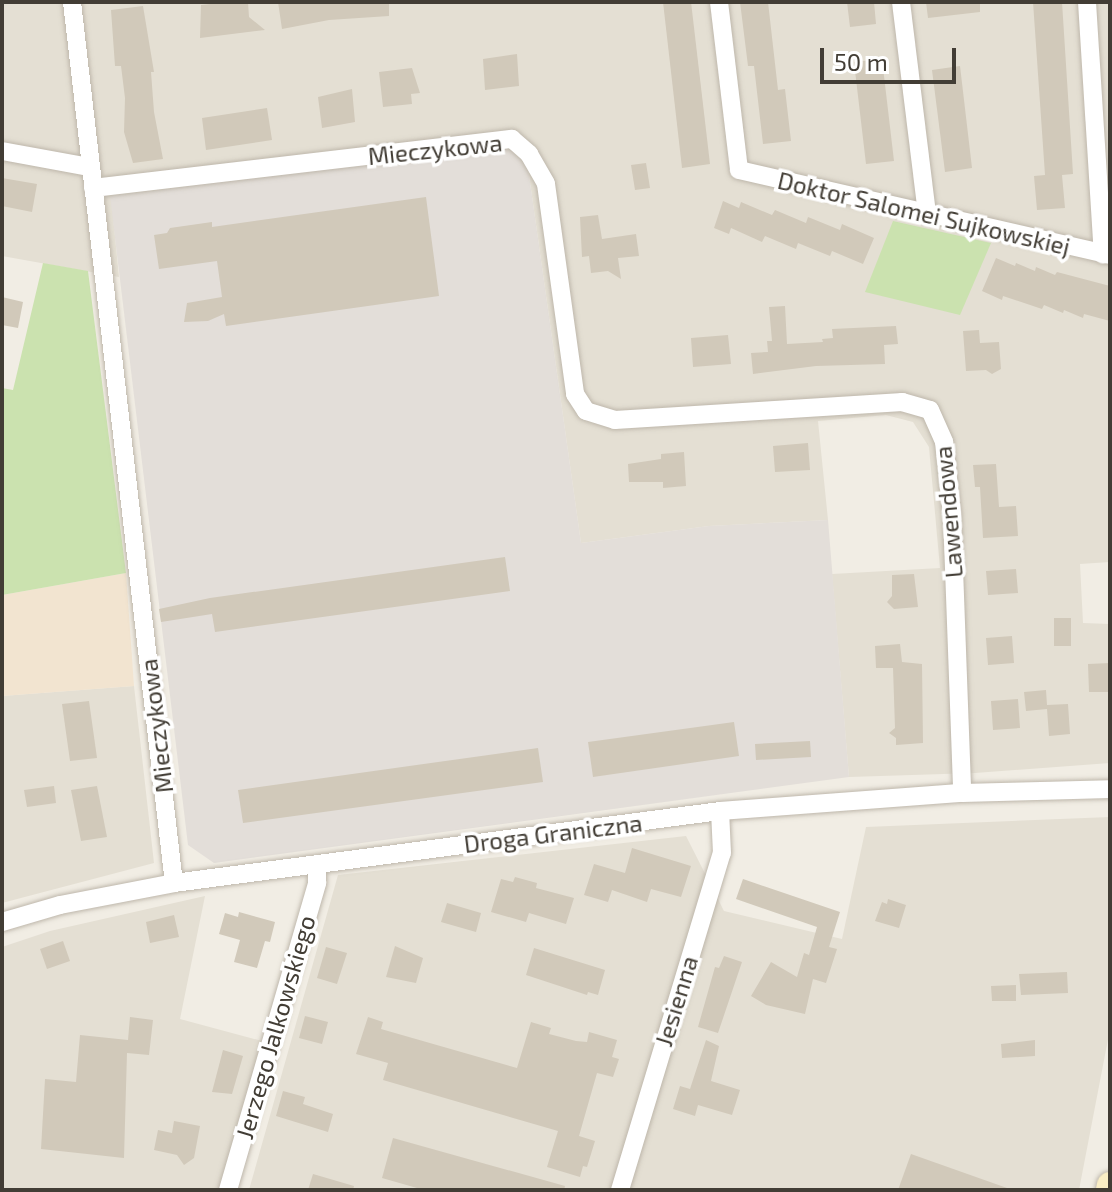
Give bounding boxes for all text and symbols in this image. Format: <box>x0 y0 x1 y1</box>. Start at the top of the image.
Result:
scale bar <box>824 32 960 82</box>
text: 50 m <box>834 47 888 76</box>
street label: Mieczykowa <box>366 128 504 170</box>
street label: Doktor Salomei Sujkowskiej <box>775 165 1073 261</box>
street label: Lawendowa <box>928 445 968 579</box>
street label: Mieczykowa <box>133 657 179 795</box>
street label: Droga Graniczna <box>462 808 644 858</box>
street label: Jerzego Jalkowskiego <box>229 912 321 1142</box>
street label: Jesienna <box>649 952 703 1050</box>

